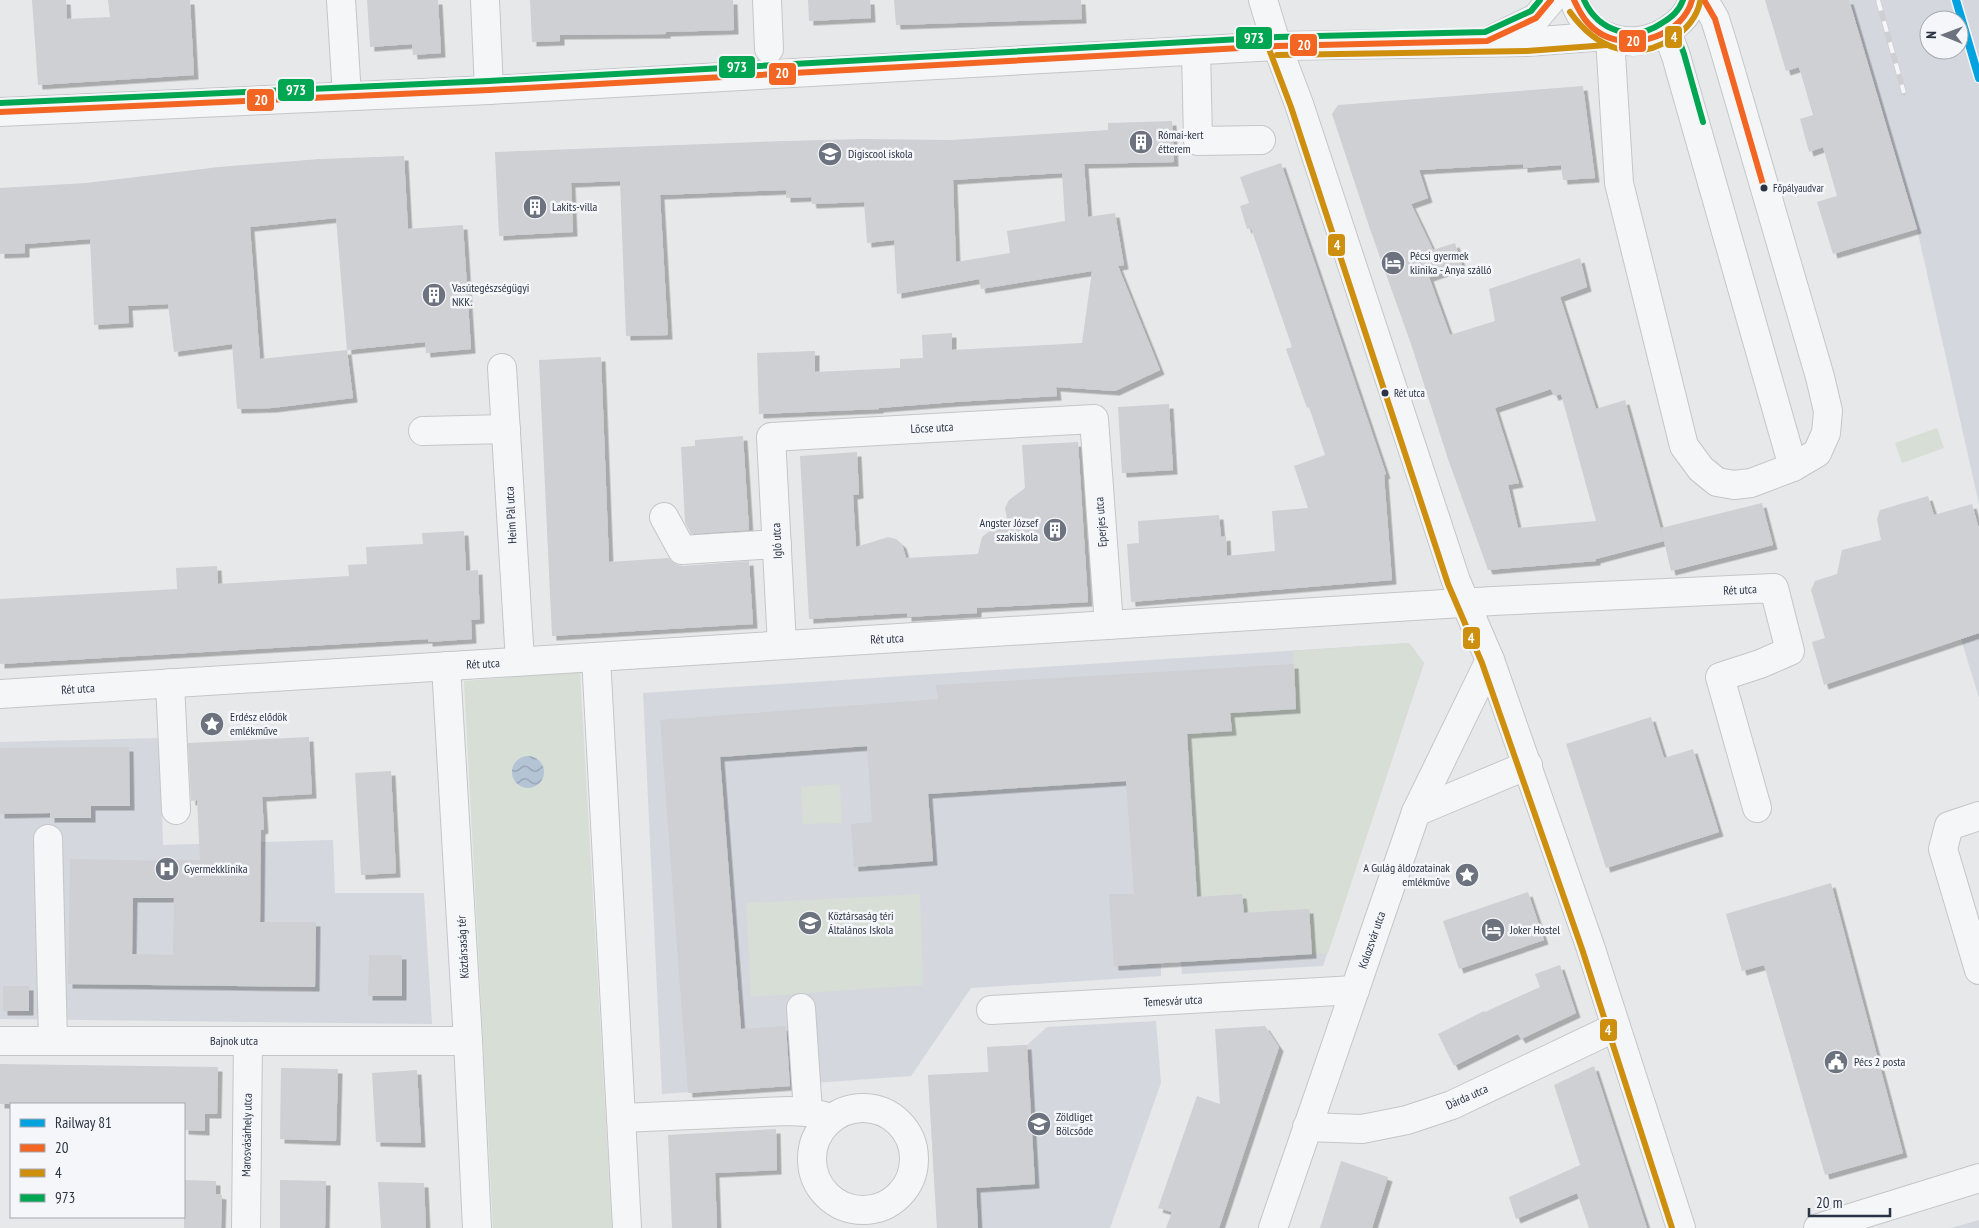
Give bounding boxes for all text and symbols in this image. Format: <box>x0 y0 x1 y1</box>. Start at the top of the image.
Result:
north arrow <box>1919 10 1969 60</box>
line badge: 4 <box>1664 25 1683 49</box>
line badge: 973 <box>1235 26 1273 50</box>
text: 4 <box>1671 28 1678 46</box>
text: 973 <box>1244 29 1264 47</box>
line badge: 20 <box>1618 29 1647 53</box>
text: N <box>1922 31 1940 39</box>
text: 20 <box>1626 32 1640 50</box>
line badge: 20 <box>1289 33 1318 57</box>
text: 20 <box>1297 36 1311 54</box>
line badge: 973 <box>718 55 756 79</box>
text: 973 <box>727 58 747 76</box>
line badge: 20 <box>768 62 797 86</box>
text: 20 <box>775 64 789 82</box>
line badge: 973 <box>277 78 315 102</box>
text: 973 <box>286 81 306 99</box>
line badge: 20 <box>246 88 275 112</box>
text: 20 <box>254 91 268 109</box>
place label: Római-kert étterem <box>1158 127 1204 156</box>
building icon: Római-kert étterem <box>1128 129 1154 155</box>
school or university icon: Digiscool iskola <box>817 141 843 167</box>
place label: Digiscool iskola <box>848 146 913 161</box>
place label: Főpályaudvar <box>1773 181 1824 195</box>
marker: Főpályaudvar <box>1759 183 1769 193</box>
building icon: Lakits-villa <box>522 194 548 220</box>
place label: Lakits-villa <box>552 199 598 214</box>
line badge: 4 <box>1327 233 1346 257</box>
text: 4 <box>1334 236 1341 254</box>
place label: Pécsi gyermek klinika - Anya szálló <box>1410 248 1491 277</box>
hotel icon: Pécsi gyermek klinika - Anya szálló <box>1380 250 1406 276</box>
place label: Vasútegészségügyi NKK. <box>451 280 529 309</box>
building icon: Vasútegészségügyi NKK. <box>421 282 447 308</box>
place label: Rét utca <box>1394 386 1425 400</box>
marker: Rét utca <box>1380 388 1390 398</box>
street label: Lőcse utca <box>910 419 954 436</box>
street label: Heim Pál utca <box>501 486 519 544</box>
street label: Eperjes utca <box>1091 496 1110 548</box>
place label: Angster József szakiskola <box>979 515 1039 544</box>
building icon: Angster József szakiskola <box>1042 517 1068 543</box>
street label: Igló utca <box>768 522 785 559</box>
street label: Rét utca <box>1723 581 1757 598</box>
line badge: 4 <box>1462 626 1481 650</box>
text: 4 <box>1468 629 1475 647</box>
street label: Rét utca <box>870 630 904 647</box>
street label: Rét utca <box>466 655 500 672</box>
street label: Rét utca <box>61 680 95 697</box>
place label: Erdész elődök emlékműve <box>230 709 288 738</box>
place icon: Erdész elődök emlékműve <box>199 711 225 737</box>
hospital icon: Gyermekklinika <box>154 856 180 882</box>
place label: A Gulág áldozatainak emlékműve <box>1363 860 1450 889</box>
place label: Gyermekklinika <box>184 861 248 876</box>
place icon: A Gulág áldozatainak emlékműve <box>1454 862 1480 888</box>
place label: Köztársaság téri Általános Iskola <box>828 908 894 937</box>
street label: Kolozsvár utca <box>1355 909 1388 970</box>
school or university icon: Köztársaság téri Általános Iskola <box>797 910 823 936</box>
street label: Köztársaság tér <box>453 914 472 979</box>
hotel icon: Joker Hostel <box>1480 917 1506 943</box>
place label: Joker Hostel <box>1509 922 1560 937</box>
street label: Temesvár utca <box>1143 991 1203 1010</box>
line badge: 4 <box>1599 1018 1618 1042</box>
text: 4 <box>1605 1021 1612 1039</box>
street label: Bajnok utca <box>210 1033 258 1048</box>
public building icon: Pécs 2 posta <box>1823 1049 1849 1075</box>
place label: Pécs 2 posta <box>1854 1054 1906 1069</box>
street label: Dárda utca <box>1443 1081 1490 1112</box>
street label: Marosvásárhely utca <box>238 1093 255 1177</box>
legend <box>10 1103 185 1218</box>
place label: Zöldliget Bölcsőde <box>1056 1109 1094 1138</box>
school or university icon: Zöldliget Bölcsőde <box>1026 1111 1052 1137</box>
text: Railway 81 <box>55 1113 112 1132</box>
text: 20 <box>55 1138 69 1157</box>
text: 4 <box>55 1163 62 1182</box>
scale bar <box>1809 1186 1890 1218</box>
text: 973 <box>55 1188 75 1207</box>
text: 20 m <box>1816 1193 1842 1212</box>

